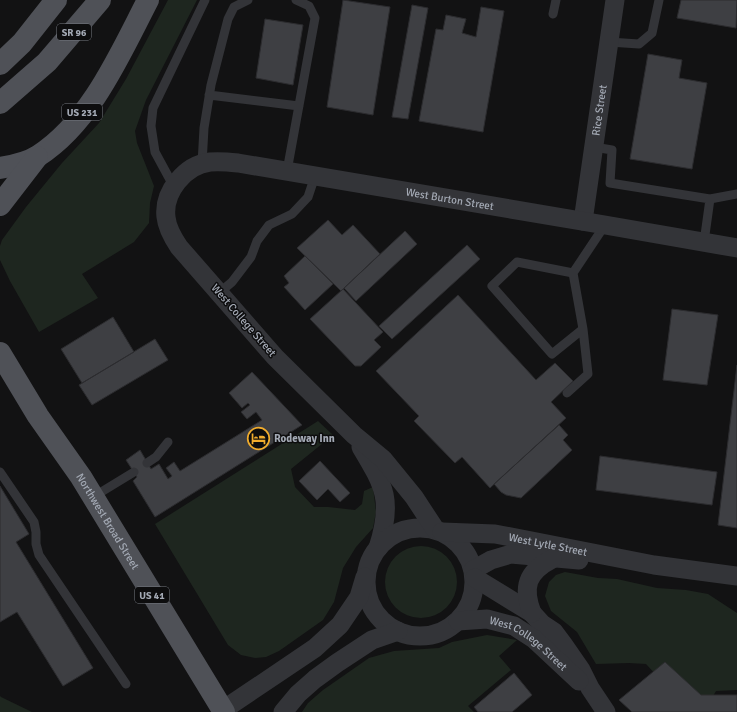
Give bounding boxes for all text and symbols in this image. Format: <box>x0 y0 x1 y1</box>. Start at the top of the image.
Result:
road number: SR 96 <box>57 24 91 40</box>
street label: Rice Street <box>589 84 610 137</box>
road number: US 231 <box>62 104 102 120</box>
street label: West Burton Street <box>405 185 495 213</box>
street label: West College Street <box>209 281 279 359</box>
hotel icon: Rodeway Inn <box>245 425 271 451</box>
place label: Rodeway Inn <box>274 432 335 445</box>
street label: Northwest Broad Street <box>73 471 142 572</box>
street label: West Lytle Street <box>508 531 588 559</box>
road number: US 41 <box>135 587 169 603</box>
street label: West College Street <box>488 614 570 674</box>

